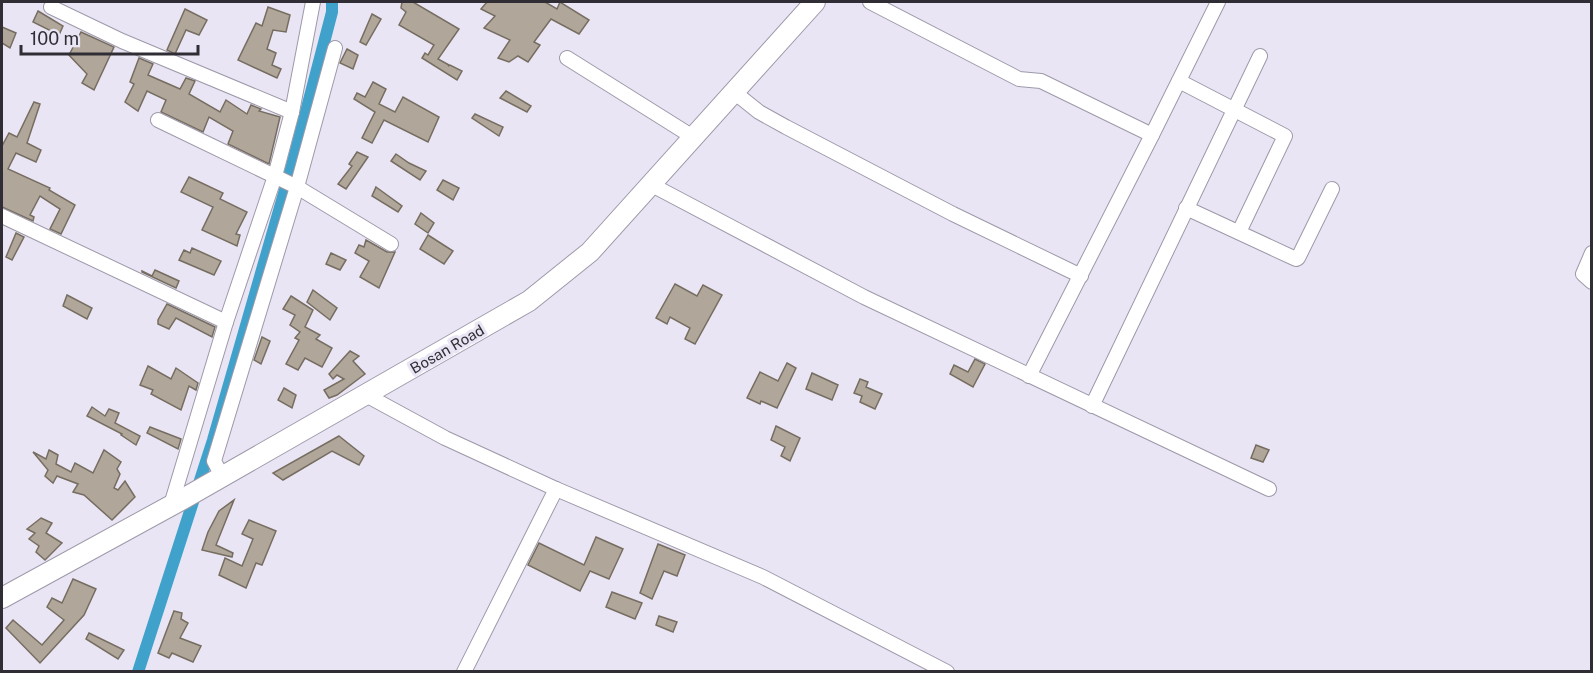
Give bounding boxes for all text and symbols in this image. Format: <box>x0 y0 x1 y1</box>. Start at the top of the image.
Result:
scale bar <box>21 18 198 56</box>
text: 100 m <box>30 28 79 49</box>
street label: Bosan Road <box>407 321 487 377</box>

